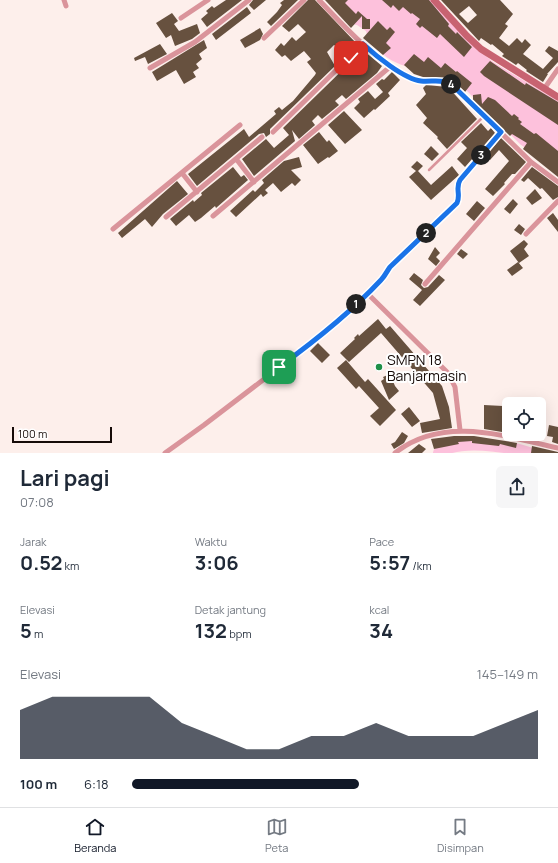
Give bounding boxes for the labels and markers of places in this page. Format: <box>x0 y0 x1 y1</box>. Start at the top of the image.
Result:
pin <box>334 41 368 75</box>
pin: 4 <box>441 74 461 94</box>
pin: 3 <box>471 145 491 165</box>
pin: 2 <box>416 223 436 243</box>
pin: 1 <box>346 294 366 314</box>
pin <box>262 350 296 384</box>
place label: SMPN 18 Banjarmasin <box>387 350 467 385</box>
marker: SMPN 18 Banjarmasin <box>374 362 384 372</box>

